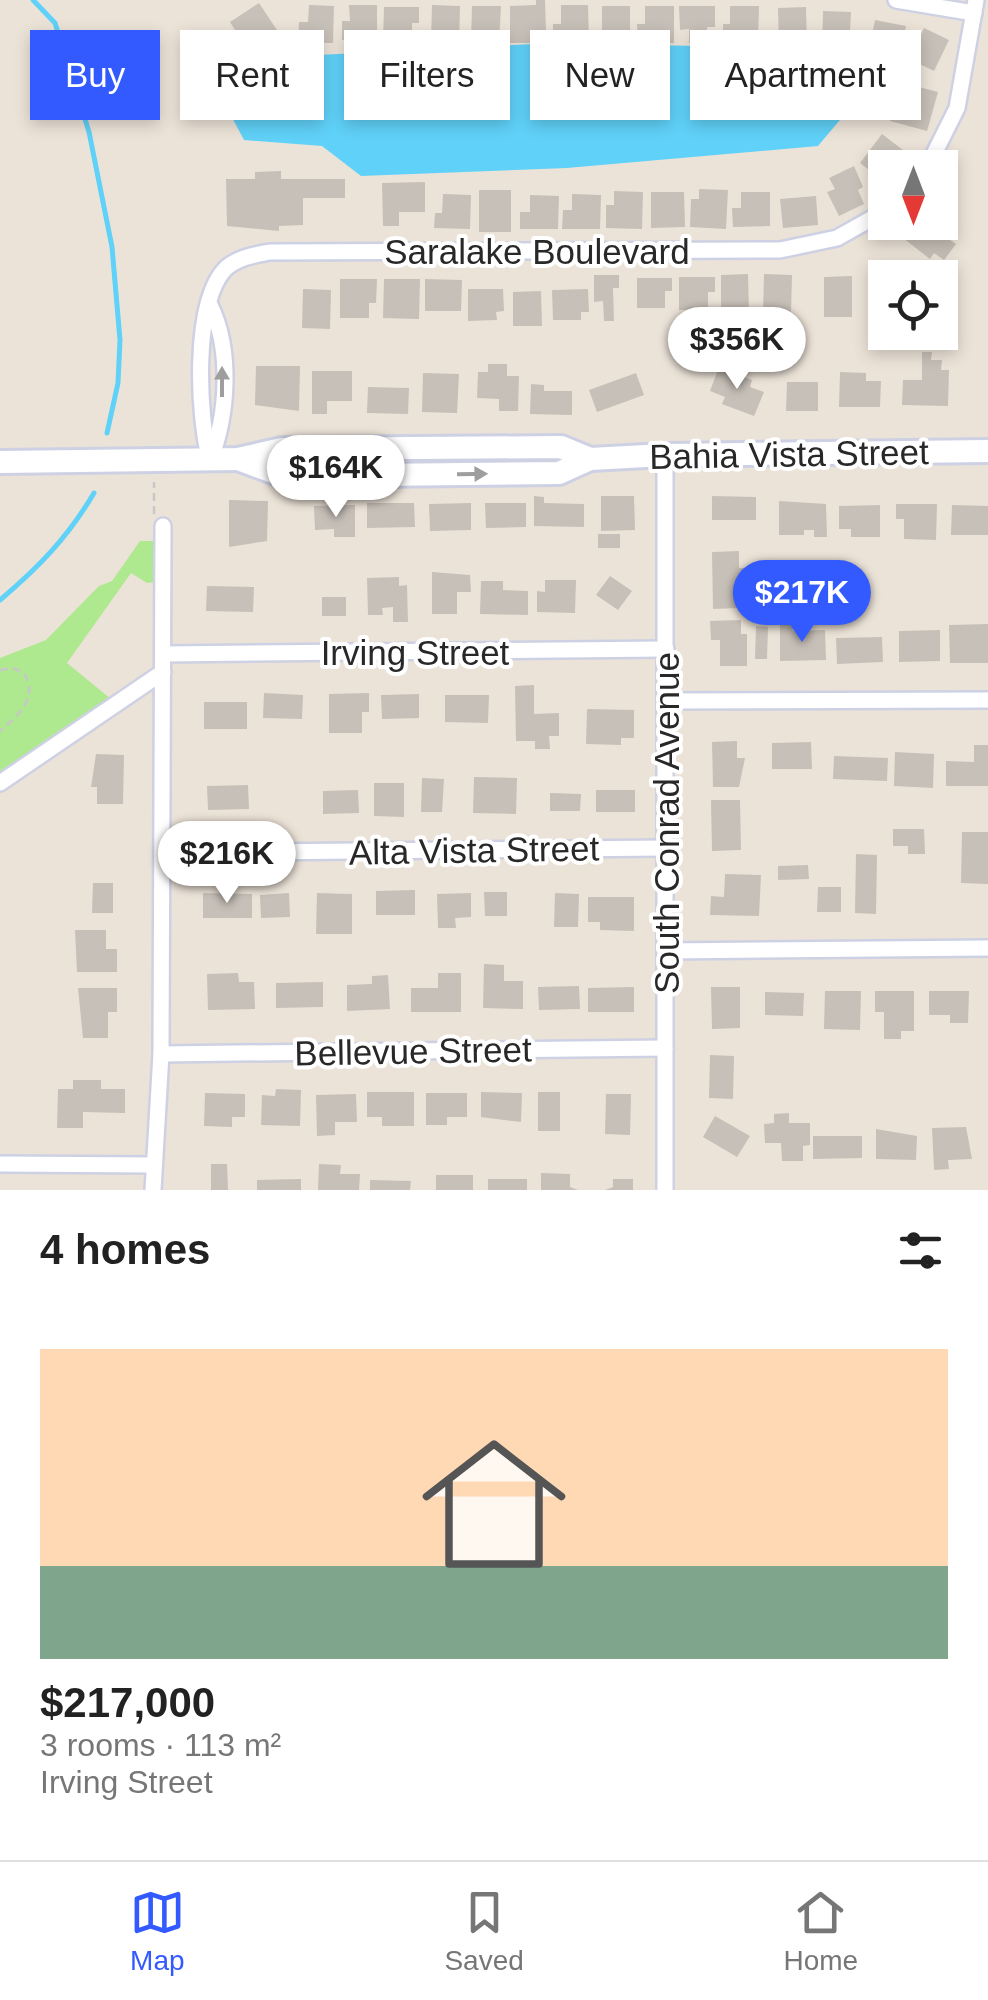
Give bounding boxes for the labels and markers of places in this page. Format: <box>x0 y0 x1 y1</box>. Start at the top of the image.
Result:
pin: $356K <box>667 307 807 392</box>
pin: $164K <box>266 435 406 520</box>
pin: $217K <box>732 560 872 645</box>
pin: $216K <box>157 821 297 906</box>

